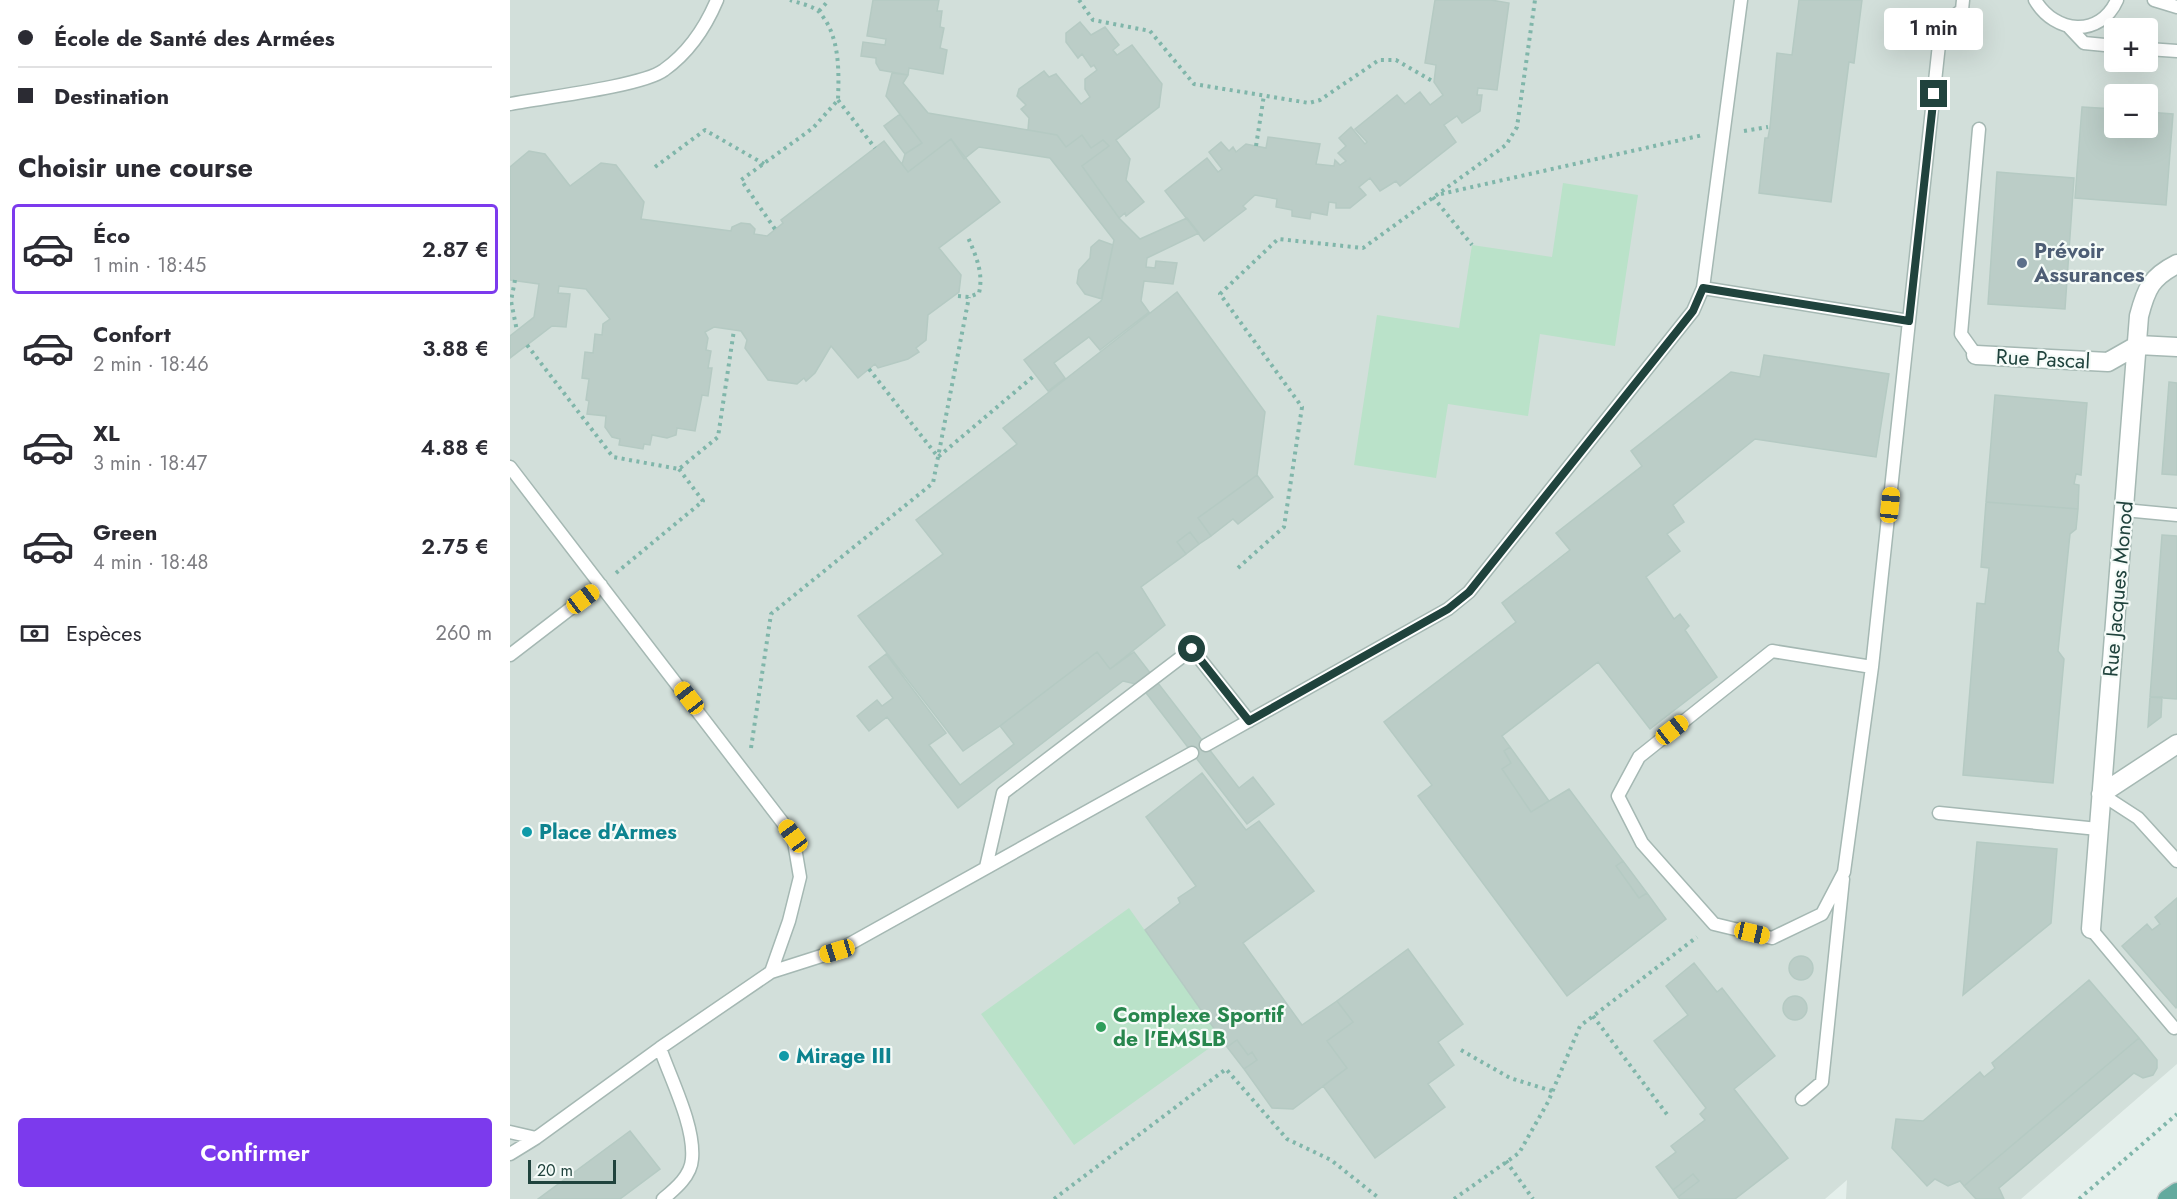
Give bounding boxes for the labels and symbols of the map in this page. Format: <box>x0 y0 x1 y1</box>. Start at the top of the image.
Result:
callout: 1 min <box>1884 7 1984 49</box>
route end <box>1920 80 1947 107</box>
place label: Prévoir Assurances <box>2033 236 2145 290</box>
marker: Prévoir Assurances <box>2015 256 2029 270</box>
street label: Rue Pascal <box>1995 342 2091 376</box>
car <box>1879 486 1901 524</box>
street label: Rue Jacques Monod <box>2095 500 2141 678</box>
car <box>563 581 603 617</box>
route start <box>1178 635 1205 662</box>
car <box>671 678 707 718</box>
car <box>1652 712 1692 748</box>
car <box>775 816 811 856</box>
place label: Place d'Armes <box>539 817 677 847</box>
marker: Place d'Armes <box>520 825 534 839</box>
car <box>1732 920 1772 946</box>
car <box>817 937 857 965</box>
place label: Complexe Sportif de l'EMSLB <box>1113 1000 1284 1054</box>
marker: Complexe Sportif de l'EMSLB <box>1094 1020 1108 1034</box>
place label: Mirage III <box>796 1041 892 1071</box>
marker: Mirage III <box>777 1049 791 1063</box>
scale bar <box>528 1157 616 1184</box>

